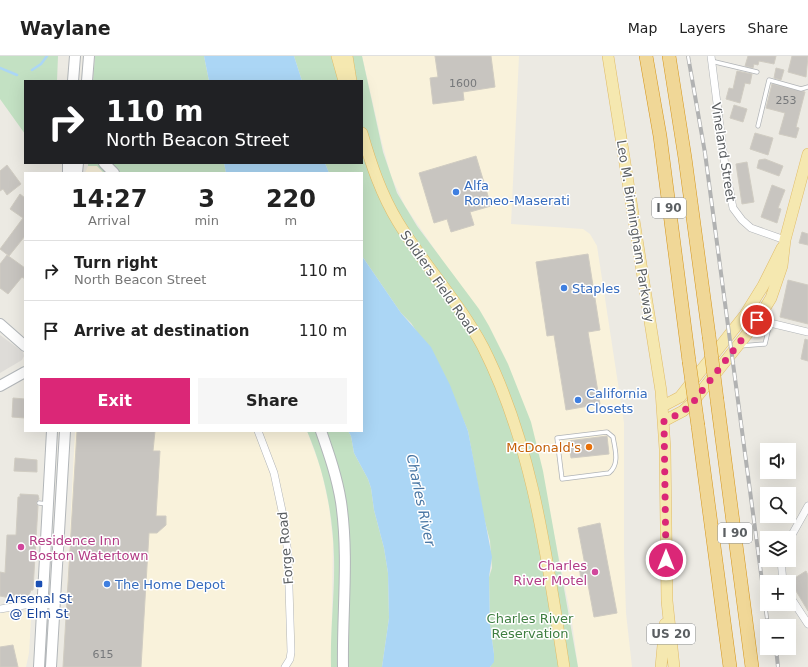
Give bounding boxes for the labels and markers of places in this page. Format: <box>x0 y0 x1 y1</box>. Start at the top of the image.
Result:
place label: Alfa Romeo-Maserati <box>464 178 570 208</box>
marker: Alfa Romeo-Maserati <box>451 187 461 197</box>
place label: Staples <box>572 281 620 296</box>
marker: Staples <box>559 283 569 293</box>
pin <box>740 303 774 337</box>
place label: California Closets <box>586 386 648 416</box>
marker: California Closets <box>573 395 583 405</box>
place label: McDonald's <box>506 440 581 455</box>
marker: McDonald's <box>584 442 594 452</box>
place label: Residence Inn Boston Watertown <box>29 533 148 563</box>
marker: Residence Inn Boston Watertown <box>16 542 26 552</box>
place label: Charles River Motel <box>513 558 587 588</box>
marker: Charles River Motel <box>590 567 600 577</box>
place label: The Home Depot <box>114 577 225 592</box>
marker: Arsenal St @ Elm St <box>34 579 44 589</box>
marker: The Home Depot <box>102 579 112 589</box>
place label: Arsenal St @ Elm St <box>6 591 72 621</box>

